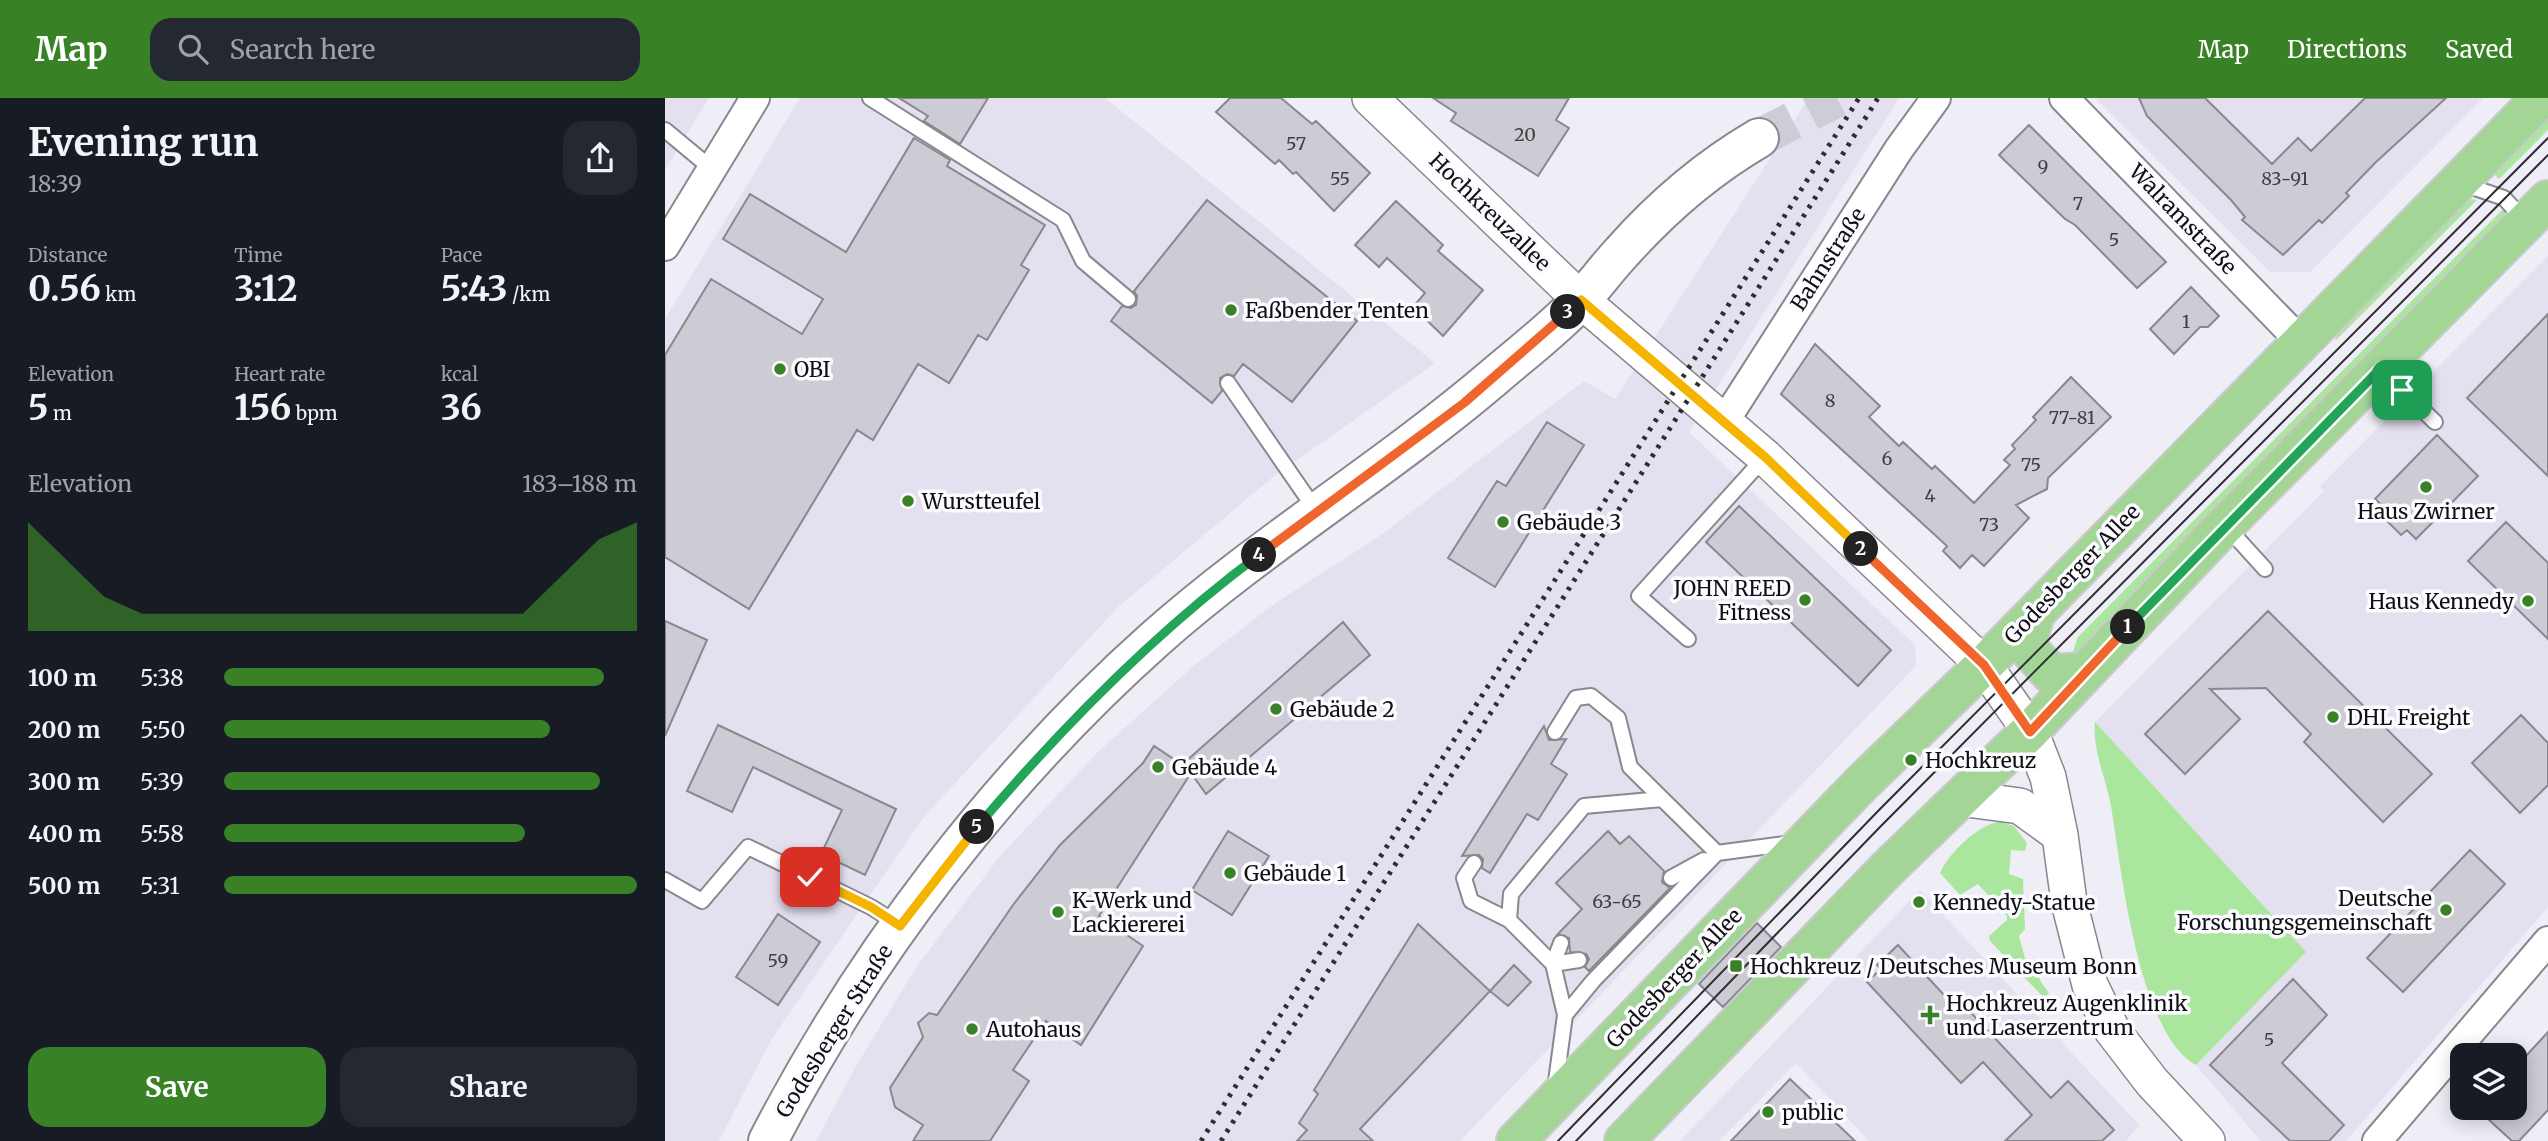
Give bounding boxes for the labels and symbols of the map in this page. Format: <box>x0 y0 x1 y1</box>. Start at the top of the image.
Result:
house number: 20 <box>1514 123 1536 146</box>
house number: 57 <box>1286 132 1306 155</box>
street label: Hochkreuzallee <box>1424 147 1556 277</box>
house number: 9 <box>2038 155 2048 178</box>
street label: Walramstraße <box>2123 157 2243 280</box>
house number: 55 <box>1330 167 1350 190</box>
house number: 83-91 <box>2261 167 2309 190</box>
house number: 7 <box>2073 192 2083 215</box>
street label: Bahnstraße <box>1785 202 1871 316</box>
house number: 5 <box>2109 228 2119 251</box>
pin: 3 <box>1551 294 1585 330</box>
place label: Faßbender Tenten <box>1245 297 1429 324</box>
marker: Faßbender Tenten <box>1223 302 1239 318</box>
house number: 1 <box>2182 310 2190 333</box>
place label: OBI <box>794 356 830 383</box>
pin <box>2372 360 2432 420</box>
marker: OBI <box>772 361 788 377</box>
house number: 8 <box>1825 389 1835 412</box>
house number: 77-81 <box>2049 406 2095 429</box>
house number: 6 <box>1882 447 1893 470</box>
house number: 75 <box>2021 453 2041 476</box>
marker: Haus Zwirner <box>2418 479 2434 495</box>
house number: 4 <box>1924 484 1936 507</box>
place label: Wurstteufel <box>921 488 1041 515</box>
marker: Wurstteufel <box>900 493 916 509</box>
street label: Godesberger Allee <box>1998 498 2146 650</box>
place label: Haus Zwirner <box>2357 498 2495 525</box>
place label: Gebäude 3 <box>1517 509 1621 536</box>
house number: 73 <box>1979 513 1999 536</box>
marker: Gebäude 3 <box>1495 514 1511 530</box>
pin: 2 <box>1843 532 1879 566</box>
pin: 4 <box>1241 538 1277 573</box>
place label: JOHN REED Fitness <box>1673 575 1791 626</box>
place label: Haus Kennedy <box>2368 588 2515 615</box>
marker: JOHN REED Fitness <box>1797 592 1813 608</box>
marker: Haus Kennedy <box>2520 593 2536 609</box>
pin: 1 <box>2111 610 2145 644</box>
place label: Gebäude 2 <box>1290 696 1395 723</box>
marker: Gebäude 2 <box>1268 701 1284 717</box>
place label: DHL Freight <box>2347 704 2470 731</box>
marker: DHL Freight <box>2325 709 2341 725</box>
place label: Hochkreuz <box>1925 747 2036 774</box>
marker: Hochkreuz <box>1903 752 1919 768</box>
place label: Gebäude 4 <box>1172 754 1277 781</box>
marker: Gebäude 4 <box>1150 759 1166 775</box>
pin: 5 <box>959 810 995 844</box>
pin <box>780 847 840 907</box>
place label: Gebäude 1 <box>1244 860 1346 887</box>
marker: Gebäude 1 <box>1222 865 1238 881</box>
place label: Deutsche Forschungsgemeinschaft <box>2177 885 2432 936</box>
place label: K-Werk und Lackiererei <box>1072 887 1192 938</box>
place label: Kennedy-Statue <box>1933 889 2095 916</box>
house number: 63-65 <box>1592 890 1642 913</box>
marker: Kennedy-Statue <box>1911 894 1927 910</box>
street label: Godesberger Allee <box>1600 902 1748 1054</box>
marker: Deutsche Forschungsgemeinschaft <box>2438 902 2454 918</box>
marker: K-Werk und Lackiererei <box>1050 904 1066 920</box>
street label: Godesberger Straße <box>770 939 898 1123</box>
house number: 59 <box>768 949 788 972</box>
place label: Hochkreuz / Deutsches Museum Bonn <box>1750 953 2137 980</box>
marker: Hochkreuz / Deutsches Museum Bonn <box>1728 958 1744 974</box>
place label: Hochkreuz Augenklinik und Laserzentrum <box>1946 990 2188 1041</box>
marker: Hochkreuz Augenklinik und Laserzentrum <box>1920 1005 1940 1025</box>
place label: Autohaus <box>985 1016 1081 1043</box>
marker: Autohaus <box>964 1021 980 1037</box>
house number: 5 <box>2264 1028 2274 1051</box>
place label: public <box>1782 1099 1844 1126</box>
marker: public <box>1760 1104 1776 1120</box>

